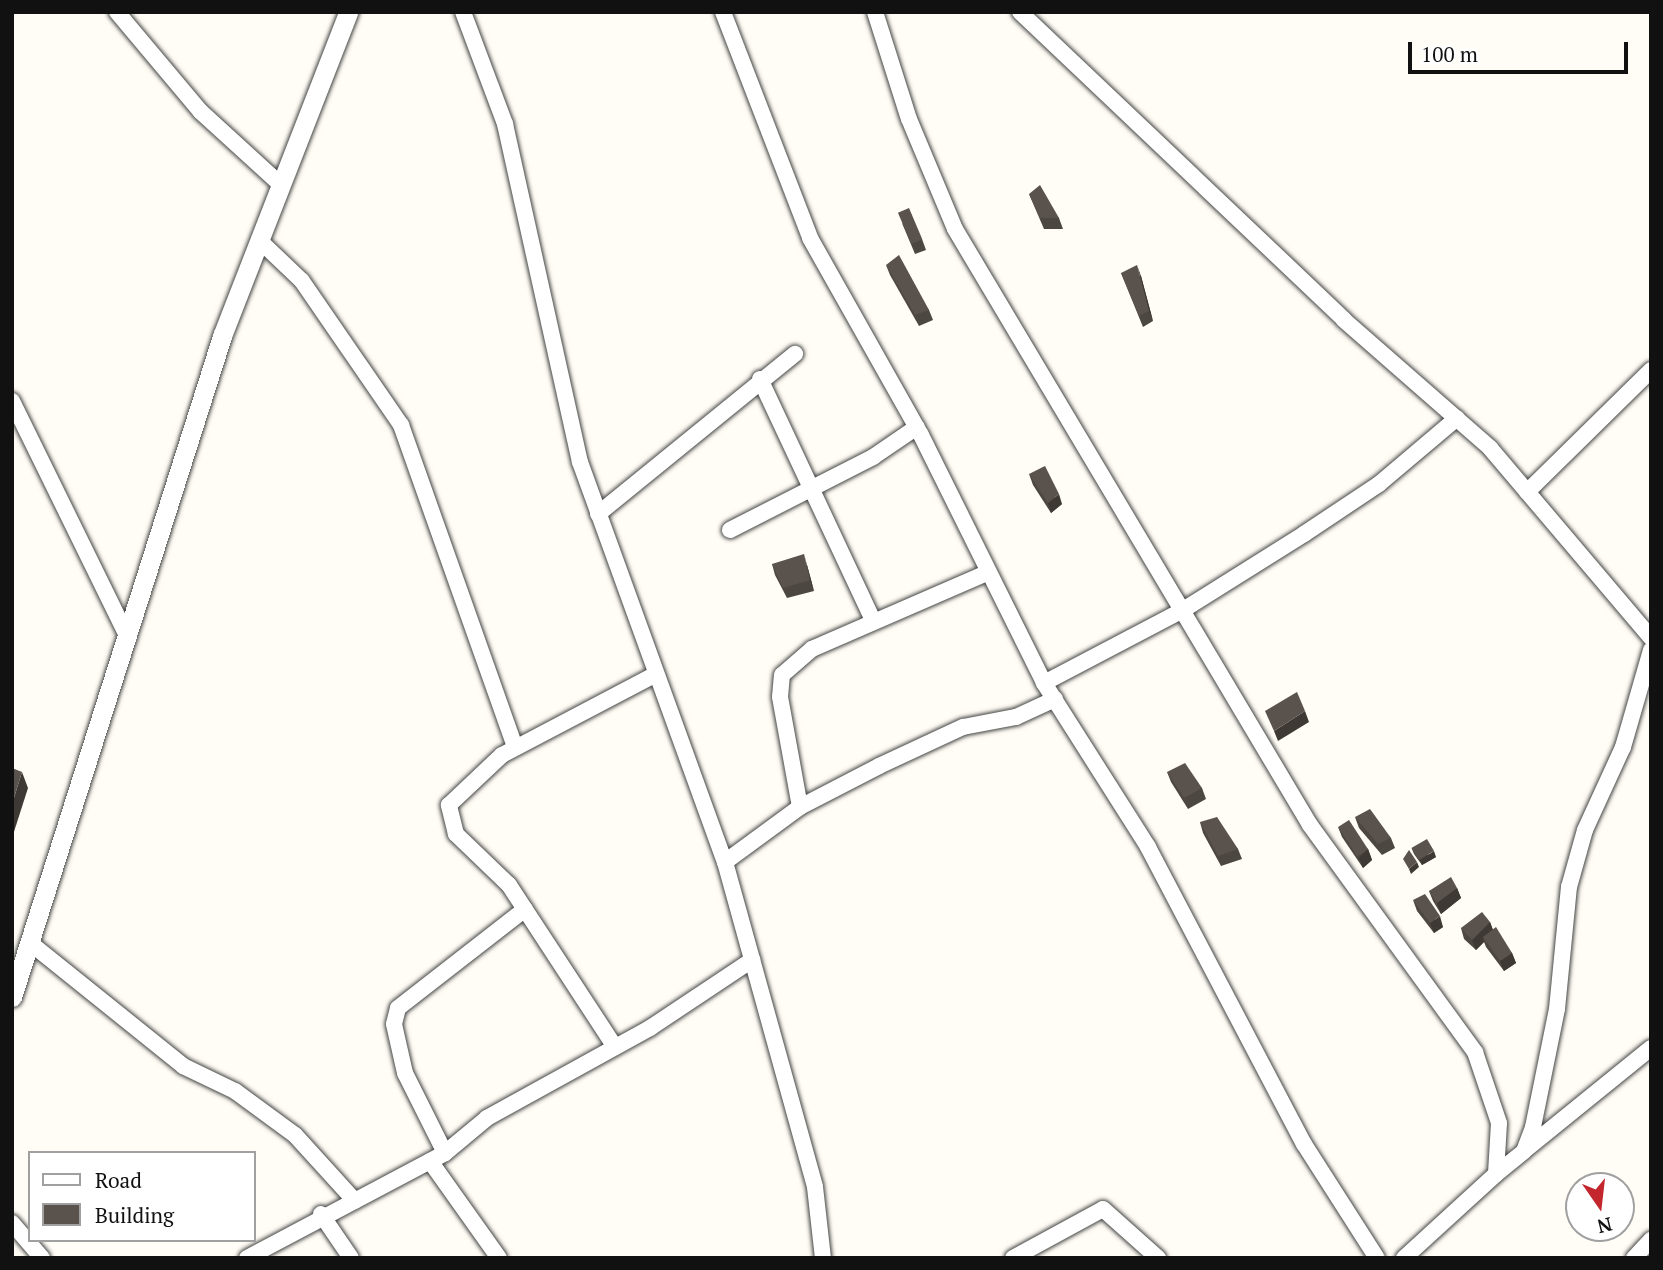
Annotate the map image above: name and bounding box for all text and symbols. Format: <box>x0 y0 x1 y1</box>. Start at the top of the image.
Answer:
scale bar <box>1411 28 1632 72</box>
text: 100 m <box>1421 40 1478 68</box>
legend <box>28 1151 256 1242</box>
text: Road <box>95 1166 142 1194</box>
north arrow <box>1565 1172 1635 1242</box>
text: Building <box>95 1201 174 1229</box>
text: N <box>1595 1212 1615 1240</box>

